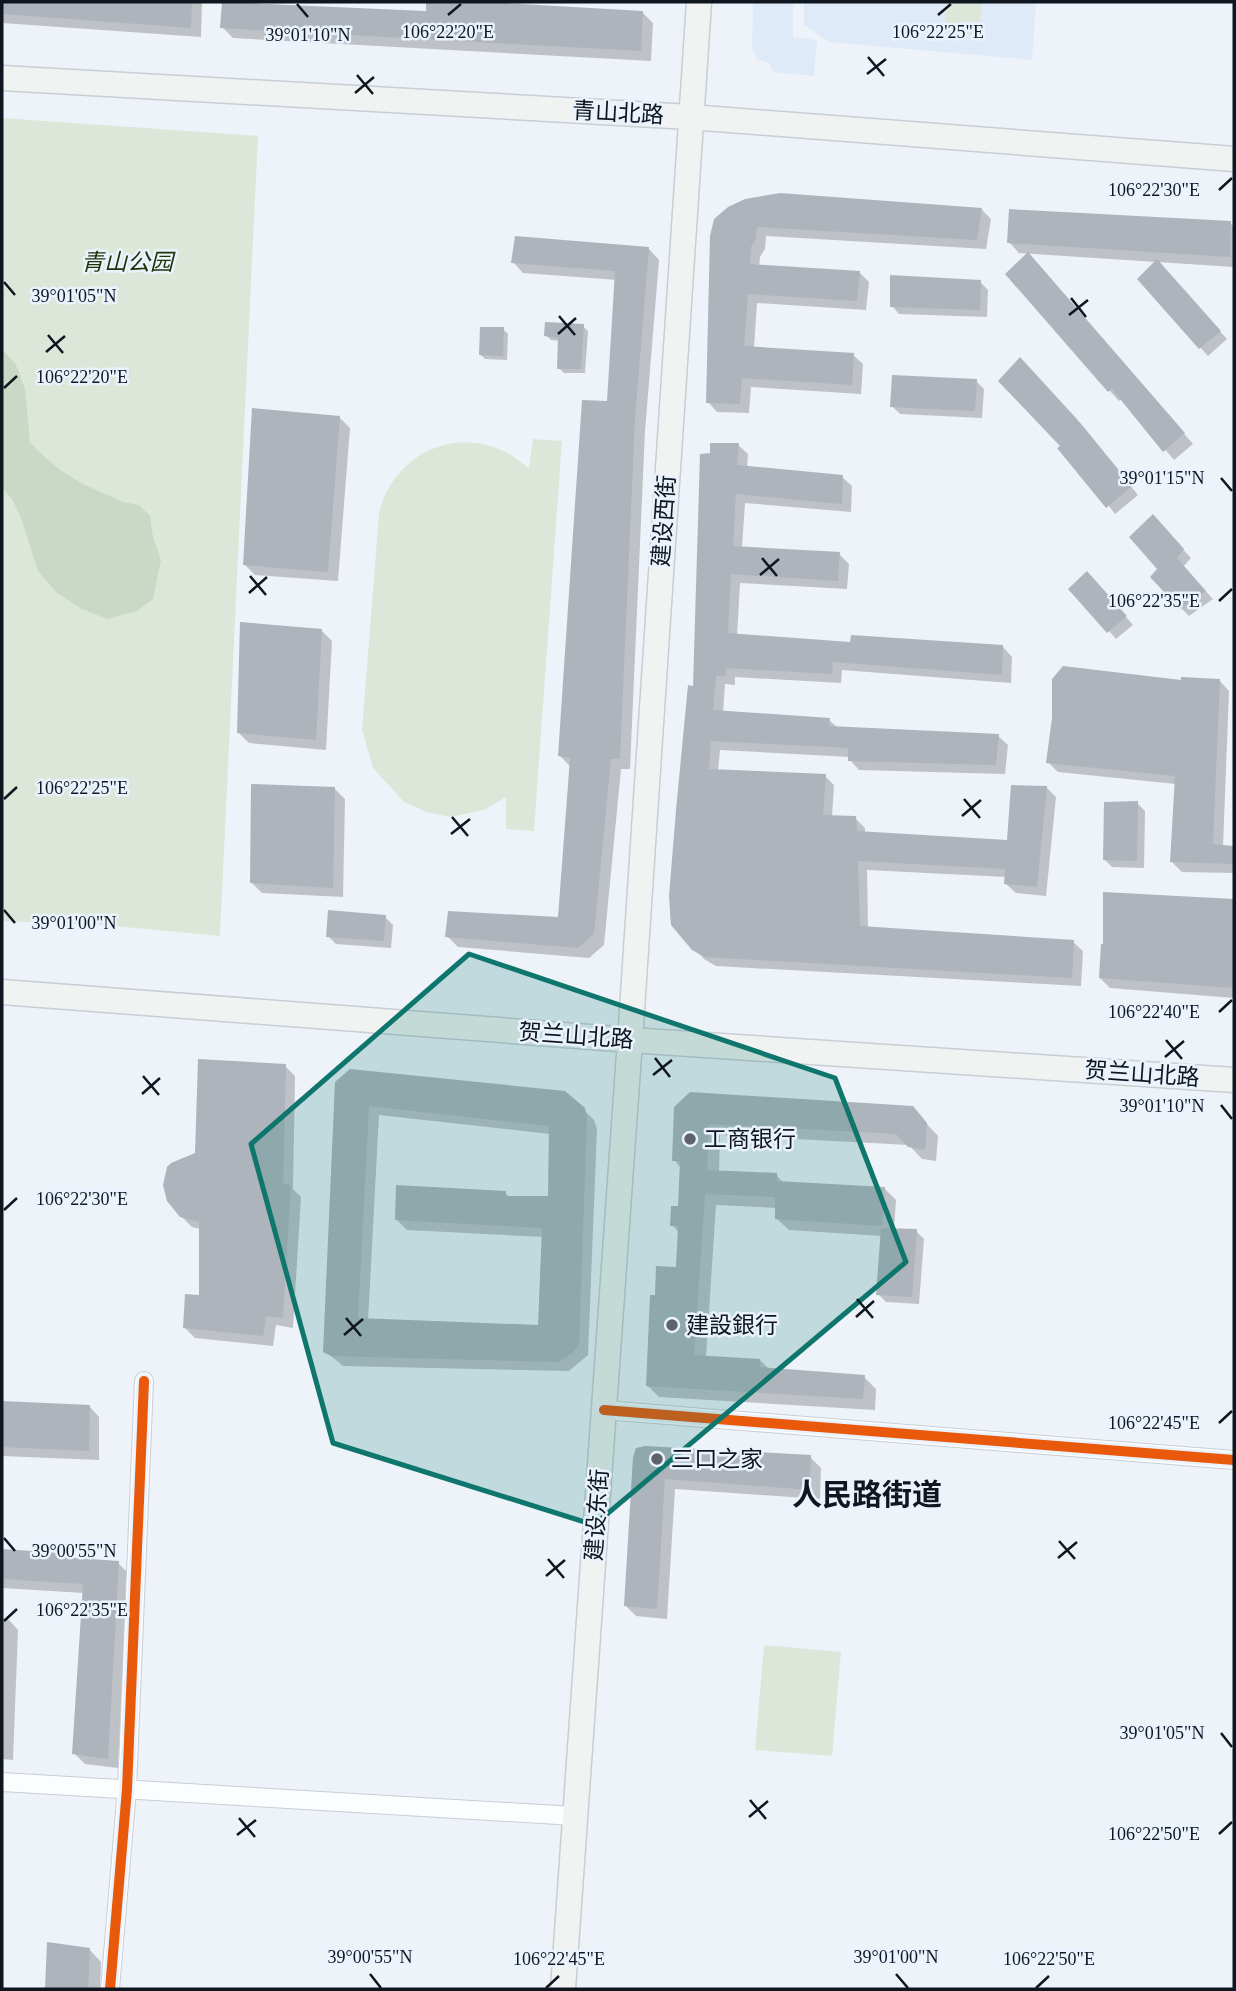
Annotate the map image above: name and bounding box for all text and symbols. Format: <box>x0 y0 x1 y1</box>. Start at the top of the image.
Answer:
text: 106°22'20"E <box>402 22 494 42</box>
text: 106°22'25"E <box>892 22 984 42</box>
text: 39°01'10"N <box>266 25 350 45</box>
street label: 青山北路 <box>571 98 665 128</box>
text: 106°22'30"E <box>1108 180 1200 200</box>
park label: 青山公园 <box>81 250 176 275</box>
text: 39°01'05"N <box>32 286 116 306</box>
text: 106°22'20"E <box>36 367 128 387</box>
text: 39°01'15"N <box>1120 468 1204 488</box>
street label: 建设西街 <box>648 474 680 568</box>
text: 106°22'35"E <box>1108 591 1200 611</box>
text: 106°22'25"E <box>36 778 128 798</box>
text: 39°01'00"N <box>32 913 116 933</box>
text: 106°22'40"E <box>1108 1002 1200 1022</box>
street label: 贺兰山北路 <box>518 1020 634 1052</box>
street label: 贺兰山北路 <box>1084 1058 1200 1090</box>
text: 39°01'10"N <box>1120 1096 1204 1116</box>
place label: 工商银行 <box>704 1127 796 1152</box>
marker: 工商银行 <box>682 1131 698 1147</box>
text: 106°22'30"E <box>36 1189 128 1209</box>
place label: 建設銀行 <box>686 1313 778 1338</box>
marker: 建設銀行 <box>664 1317 680 1333</box>
text: 106°22'45"E <box>1108 1413 1200 1433</box>
place label: 三口之家 <box>671 1447 763 1472</box>
marker: 三口之家 <box>649 1451 665 1467</box>
street label: 建设东街 <box>581 1468 613 1562</box>
district label: 人民路街道 <box>792 1478 942 1511</box>
text: 39°00'55"N <box>32 1541 116 1561</box>
text: 106°22'35"E <box>36 1600 128 1620</box>
text: 39°01'05"N <box>1120 1723 1204 1743</box>
text: 106°22'50"E <box>1108 1824 1200 1844</box>
text: 39°00'55"N <box>328 1947 412 1967</box>
text: 39°01'00"N <box>854 1947 938 1967</box>
text: 106°22'45"E <box>513 1949 605 1969</box>
text: 106°22'50"E <box>1003 1949 1095 1969</box>

